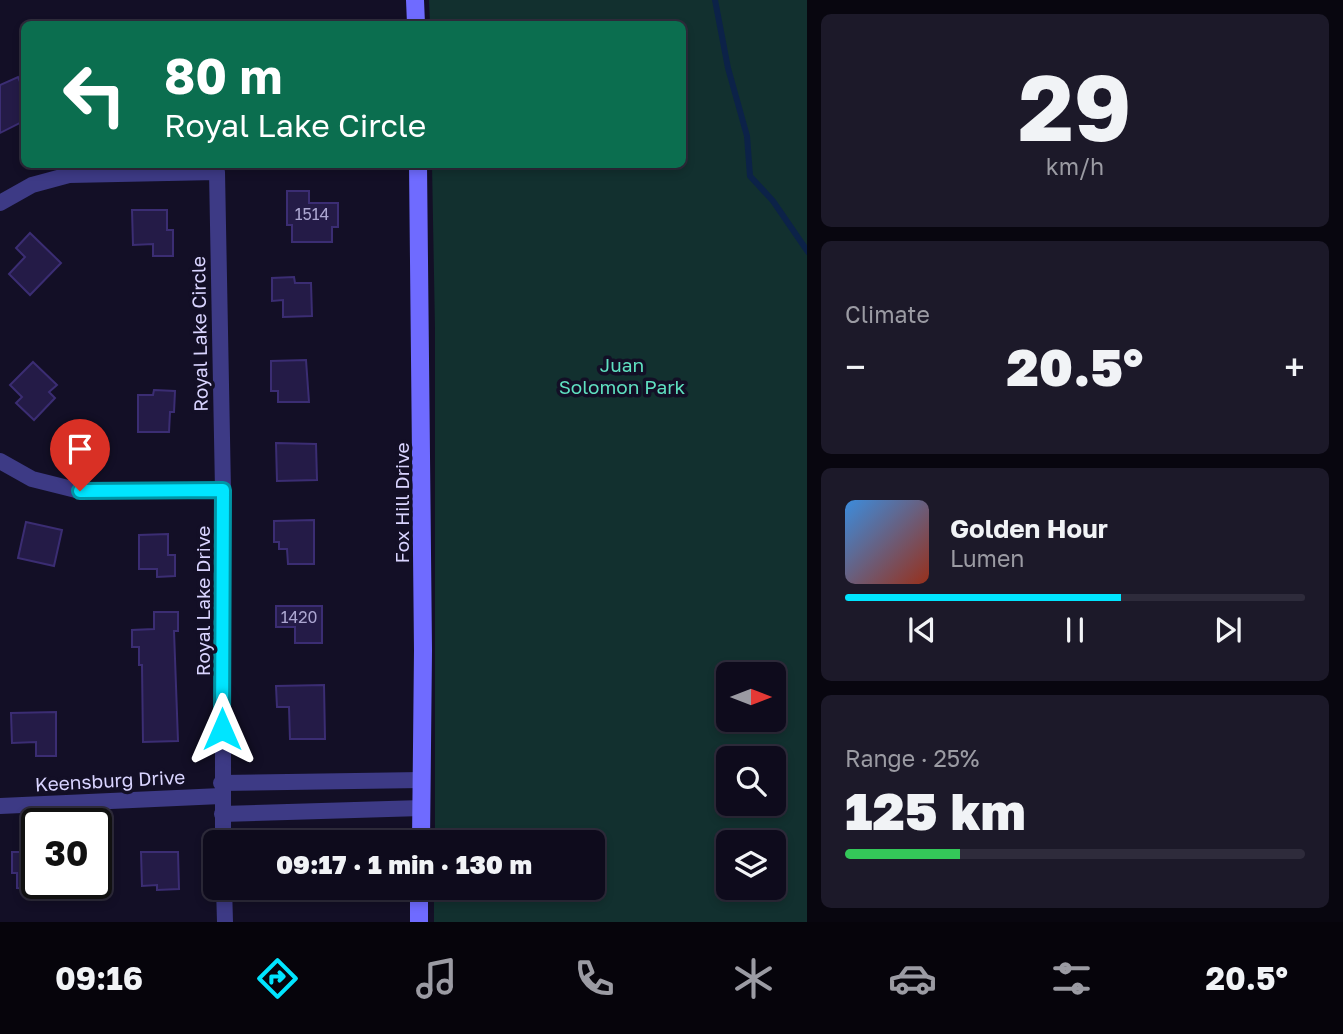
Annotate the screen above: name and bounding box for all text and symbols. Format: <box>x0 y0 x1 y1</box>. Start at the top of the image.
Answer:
text: 80 m <box>164 46 282 105</box>
icon: left <box>49 49 140 140</box>
text: 29 <box>1018 52 1132 161</box>
text: Royal Lake Circle <box>164 106 426 144</box>
text: km/h <box>1046 152 1104 180</box>
house number: 1514 <box>295 204 329 224</box>
street label: Royal Lake Circle <box>186 256 212 412</box>
text: Climate <box>845 300 930 328</box>
text: 20.5° <box>1007 335 1143 397</box>
text: − <box>845 344 866 389</box>
text: + <box>1284 344 1305 389</box>
park label: Juan Solomon Park <box>559 353 686 398</box>
pin <box>50 419 110 491</box>
icon: arrive <box>61 430 99 468</box>
street label: Fox Hill Drive <box>390 443 413 563</box>
text: Golden Hour <box>950 513 1108 544</box>
street label: Royal Lake Drive <box>191 526 214 676</box>
text: Lumen <box>950 544 1024 572</box>
house number: 1420 <box>281 607 317 627</box>
icon: previous <box>903 611 941 649</box>
icon: pause <box>1056 611 1094 649</box>
icon: next <box>1209 611 1247 649</box>
north arrow <box>716 662 786 732</box>
map controls <box>716 662 786 900</box>
position arrow <box>185 692 259 766</box>
text: Range · 25% <box>845 744 979 772</box>
button: search <box>716 746 786 816</box>
street label: Keensburg Drive <box>34 765 186 795</box>
text: 125 km <box>845 779 1026 841</box>
speed limit sign: 30 <box>21 808 112 899</box>
button: layers <box>716 830 786 900</box>
text: 09:17 · 1 min · 130 m <box>276 849 532 880</box>
icon: directions <box>253 954 302 1003</box>
icon: music <box>412 954 461 1003</box>
icon: phone <box>570 954 619 1003</box>
icon: climate <box>729 954 778 1003</box>
icon: car <box>888 954 937 1003</box>
icon: filters <box>1047 954 1096 1003</box>
text: 09:16 <box>55 959 143 997</box>
text: 20.5° <box>1206 959 1288 997</box>

